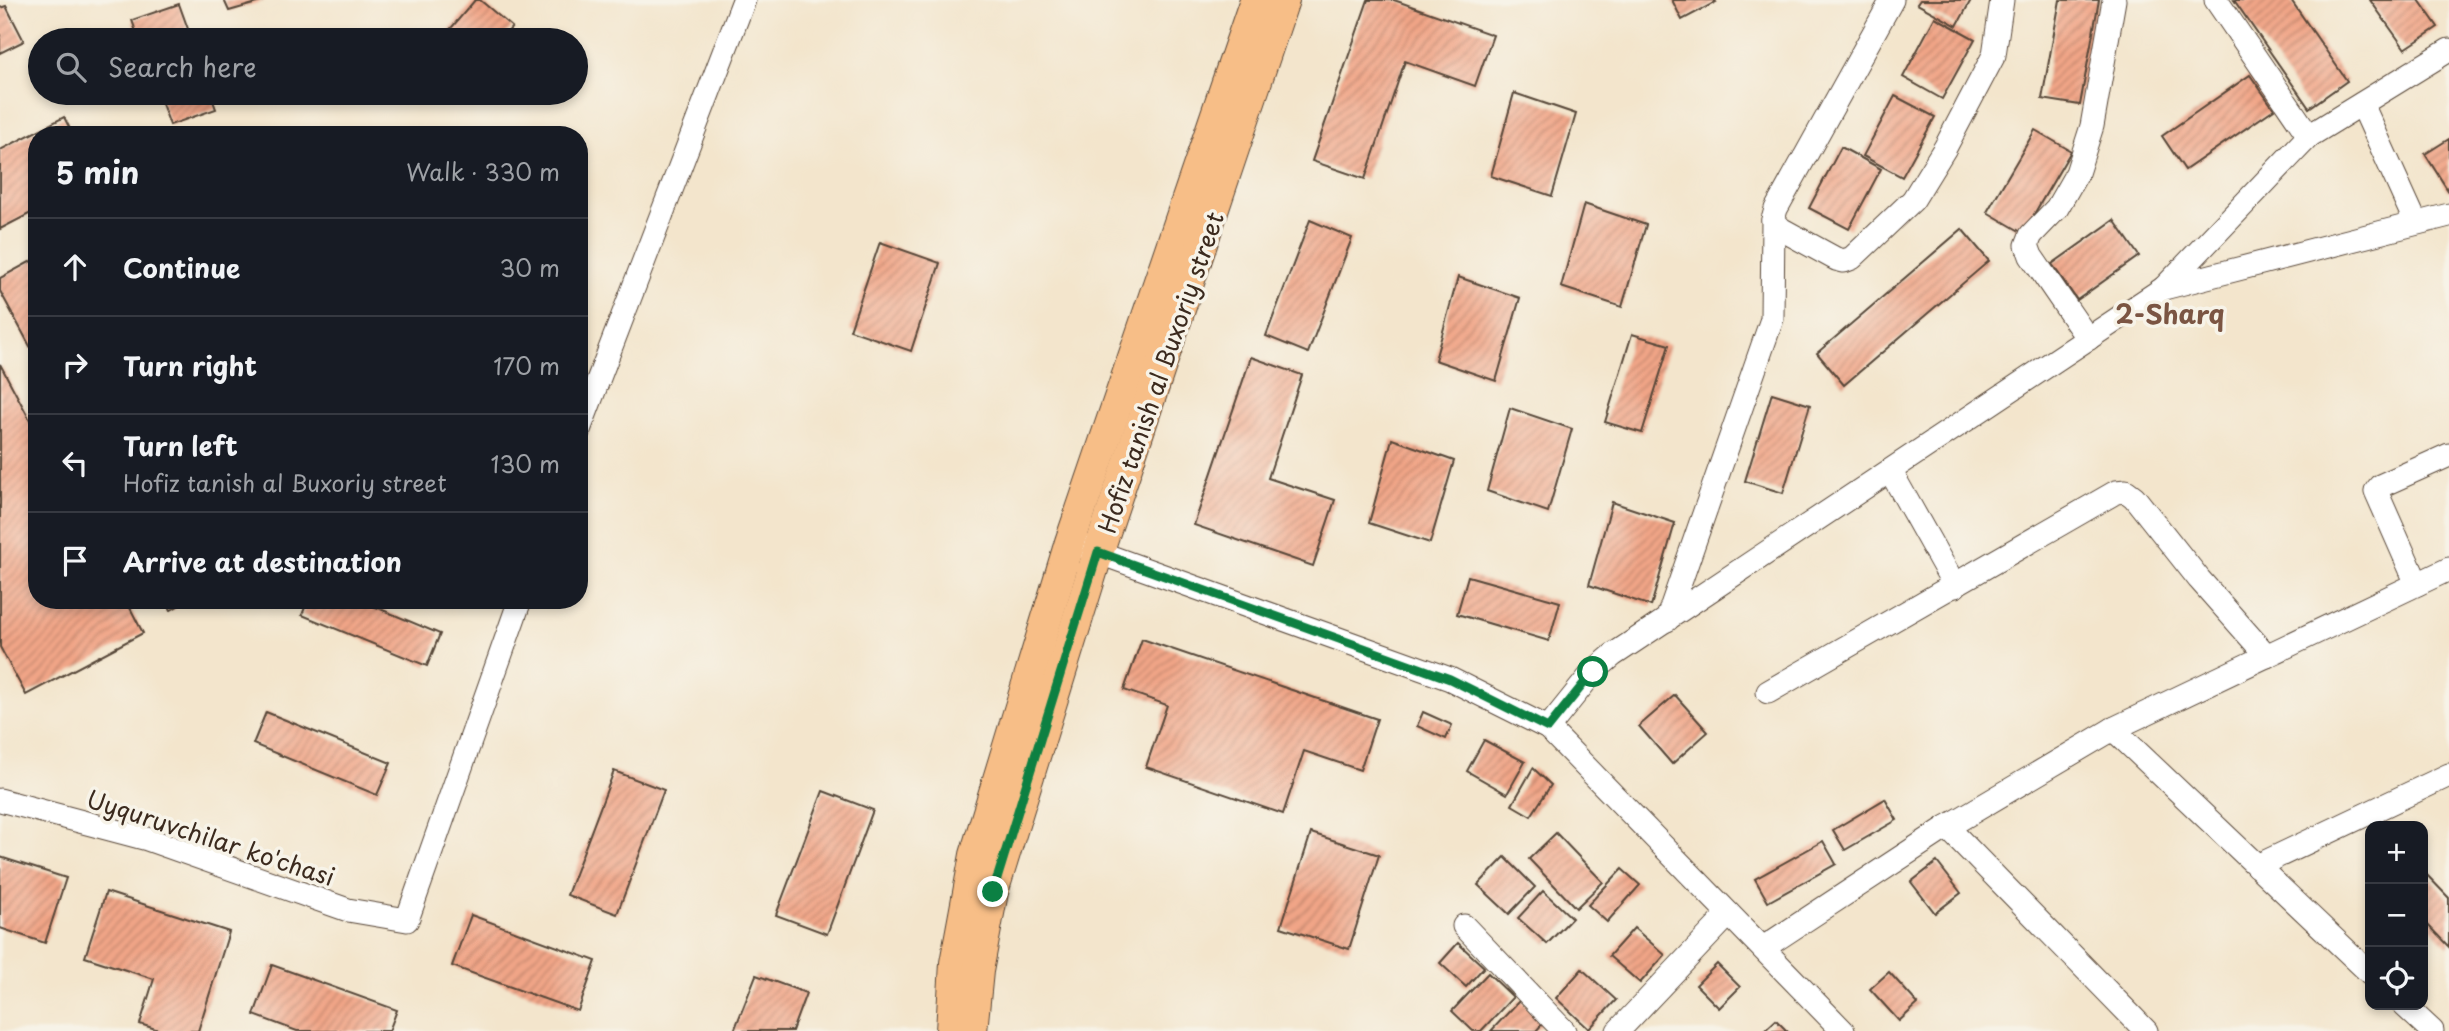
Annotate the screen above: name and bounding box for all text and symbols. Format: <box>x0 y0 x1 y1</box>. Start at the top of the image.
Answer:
search box <box>28 28 588 105</box>
text: Search here <box>108 47 257 86</box>
icon: search <box>52 48 90 86</box>
text: 5 min <box>56 149 139 194</box>
text: Walk · 330 m <box>406 154 560 189</box>
street label: Hofiz tanish al Buxoriy street <box>1088 206 1232 538</box>
icon: ahead <box>56 248 94 286</box>
text: Continue <box>123 248 240 287</box>
text: 30 m <box>499 250 560 285</box>
district label: 2-Sharq <box>2115 294 2225 333</box>
icon: right <box>56 346 94 384</box>
text: Turn right <box>123 346 257 385</box>
text: 170 m <box>493 348 560 383</box>
text: Turn left <box>123 426 238 465</box>
icon: left <box>56 444 94 482</box>
text: 130 m <box>490 446 560 481</box>
text: Hofiz tanish al Buxoriy street <box>123 465 447 500</box>
icon: arrive <box>56 542 94 580</box>
text: Arrive at destination <box>123 542 402 581</box>
route start <box>1577 656 1608 687</box>
street label: Uyquruvchilar ko'chasi <box>82 780 340 894</box>
map controls <box>2365 821 2428 1010</box>
button: + <box>2365 821 2428 884</box>
route end <box>977 876 1008 907</box>
button: − <box>2365 884 2428 947</box>
button: locate <box>2365 947 2428 1010</box>

